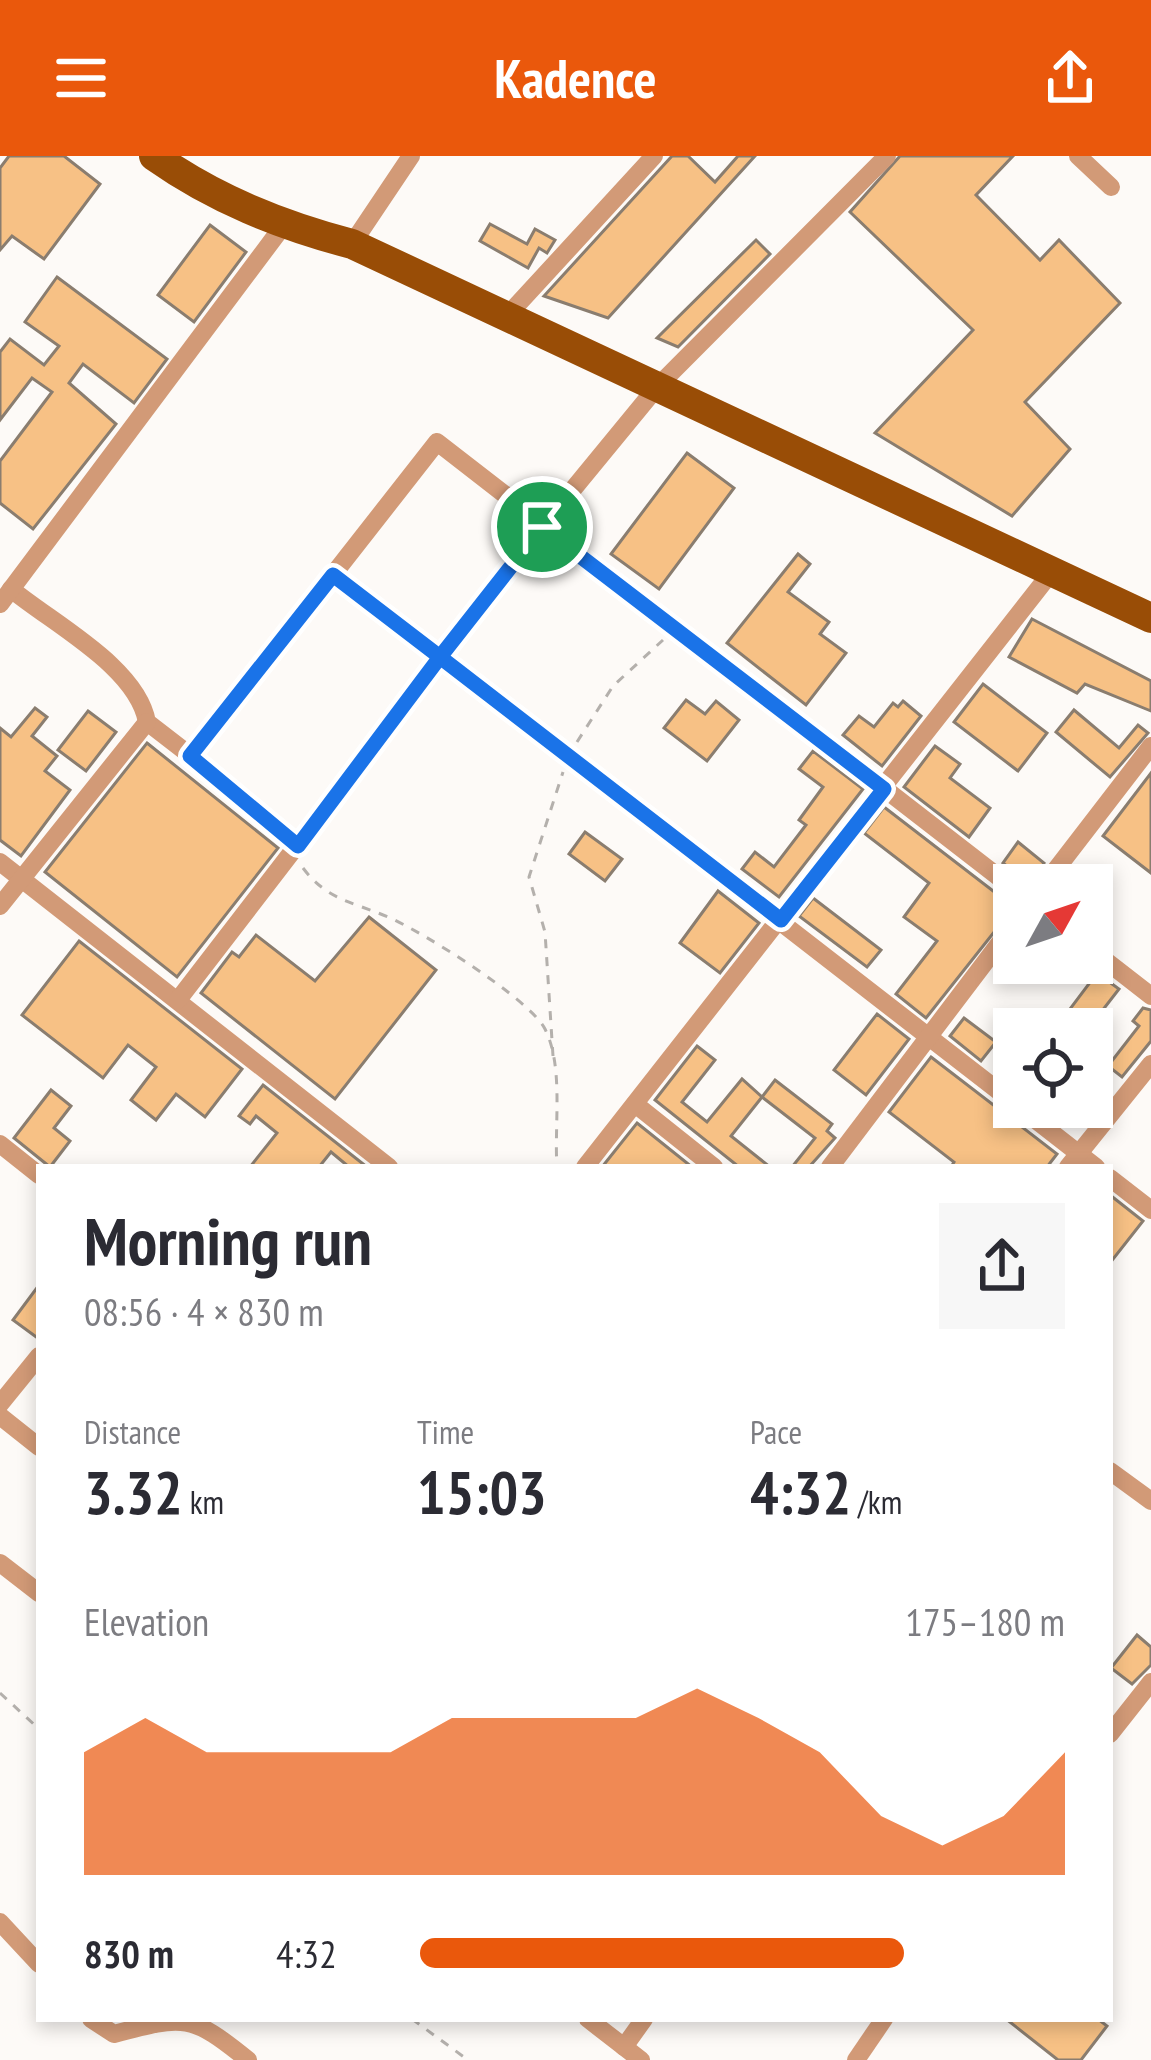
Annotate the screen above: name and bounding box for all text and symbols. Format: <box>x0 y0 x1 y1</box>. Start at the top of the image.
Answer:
text: Kadence <box>494 43 657 113</box>
icon: menu <box>48 45 114 111</box>
icon: share <box>1037 45 1103 111</box>
pin <box>491 476 593 578</box>
icon: arrive <box>509 494 575 560</box>
north arrow <box>993 864 1113 984</box>
map controls <box>993 864 1113 1128</box>
button: locate <box>993 1008 1113 1128</box>
text: Morning run <box>84 1198 372 1283</box>
button: share <box>939 1203 1065 1329</box>
text: 08:56 · 4 × 830 m <box>84 1286 324 1337</box>
text: Distance <box>84 1410 181 1453</box>
text: Time <box>417 1410 474 1453</box>
text: Pace <box>750 1410 802 1453</box>
text: 3.32 <box>84 1453 183 1531</box>
text: 15:03 <box>417 1453 547 1531</box>
text: 4:32 <box>750 1453 851 1531</box>
text: km <box>183 1480 224 1523</box>
text: /km <box>851 1480 902 1523</box>
text: Elevation <box>84 1596 209 1647</box>
text: 175–180 m <box>905 1596 1065 1647</box>
text: 830 m <box>84 1928 174 1979</box>
text: 4:32 <box>276 1928 337 1979</box>

